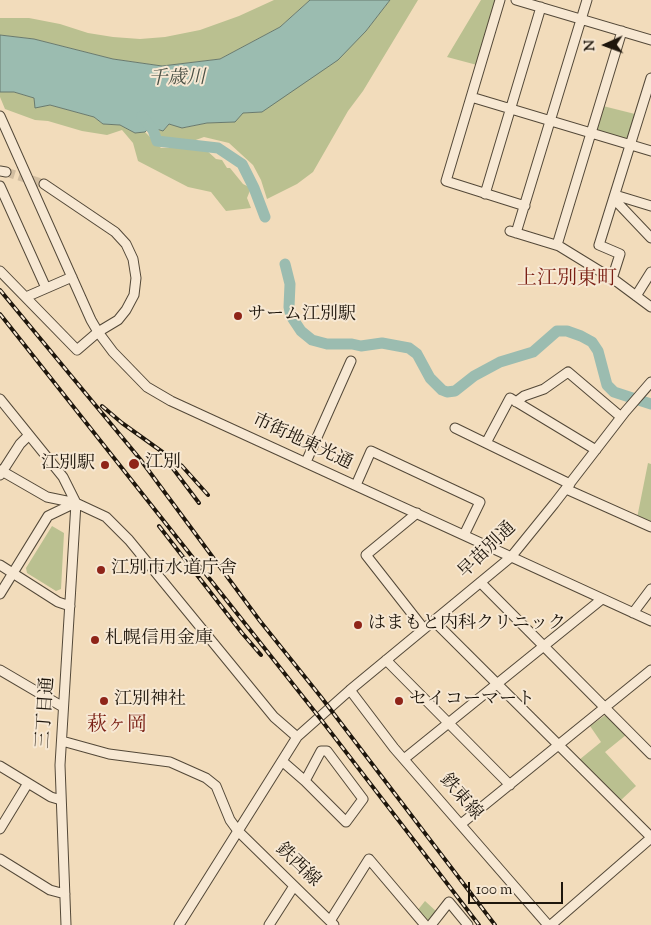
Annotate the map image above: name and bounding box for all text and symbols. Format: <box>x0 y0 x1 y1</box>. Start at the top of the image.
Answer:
north arrow <box>581 20 631 70</box>
text: N <box>581 40 601 51</box>
water label: 千歳川 <box>148 68 206 92</box>
district label: 上江別東町 <box>517 269 617 293</box>
place label: サーム江別駅 <box>248 305 356 327</box>
marker: サーム江別駅 <box>232 310 244 322</box>
street label: 市街地東光通 <box>248 410 356 476</box>
place label: 江別 <box>145 453 181 475</box>
place label: 江別駅 <box>41 454 95 476</box>
marker: 江別 <box>127 457 141 471</box>
marker: 江別駅 <box>99 459 111 471</box>
street label: 早苗別通 <box>455 518 521 584</box>
place label: 江別市水道庁舎 <box>111 559 237 581</box>
marker: 江別市水道庁舎 <box>95 564 107 576</box>
place label: はまもと内科クリニック <box>368 614 566 636</box>
marker: はまもと内科クリニック <box>352 619 364 631</box>
place label: 札幌信用金庫 <box>105 629 213 651</box>
marker: 札幌信用金庫 <box>89 634 101 646</box>
street label: 三丁目通 <box>34 676 60 750</box>
place label: 江別神社 <box>114 690 186 712</box>
place label: セイコーマート <box>409 690 535 712</box>
marker: 江別神社 <box>98 695 110 707</box>
marker: セイコーマート <box>393 695 405 707</box>
district label: 萩ヶ岡 <box>87 715 147 739</box>
street label: 鉄東線 <box>434 771 486 825</box>
street label: 鉄西線 <box>270 839 324 893</box>
scale bar <box>471 872 566 904</box>
text: 100 m <box>476 880 512 901</box>

